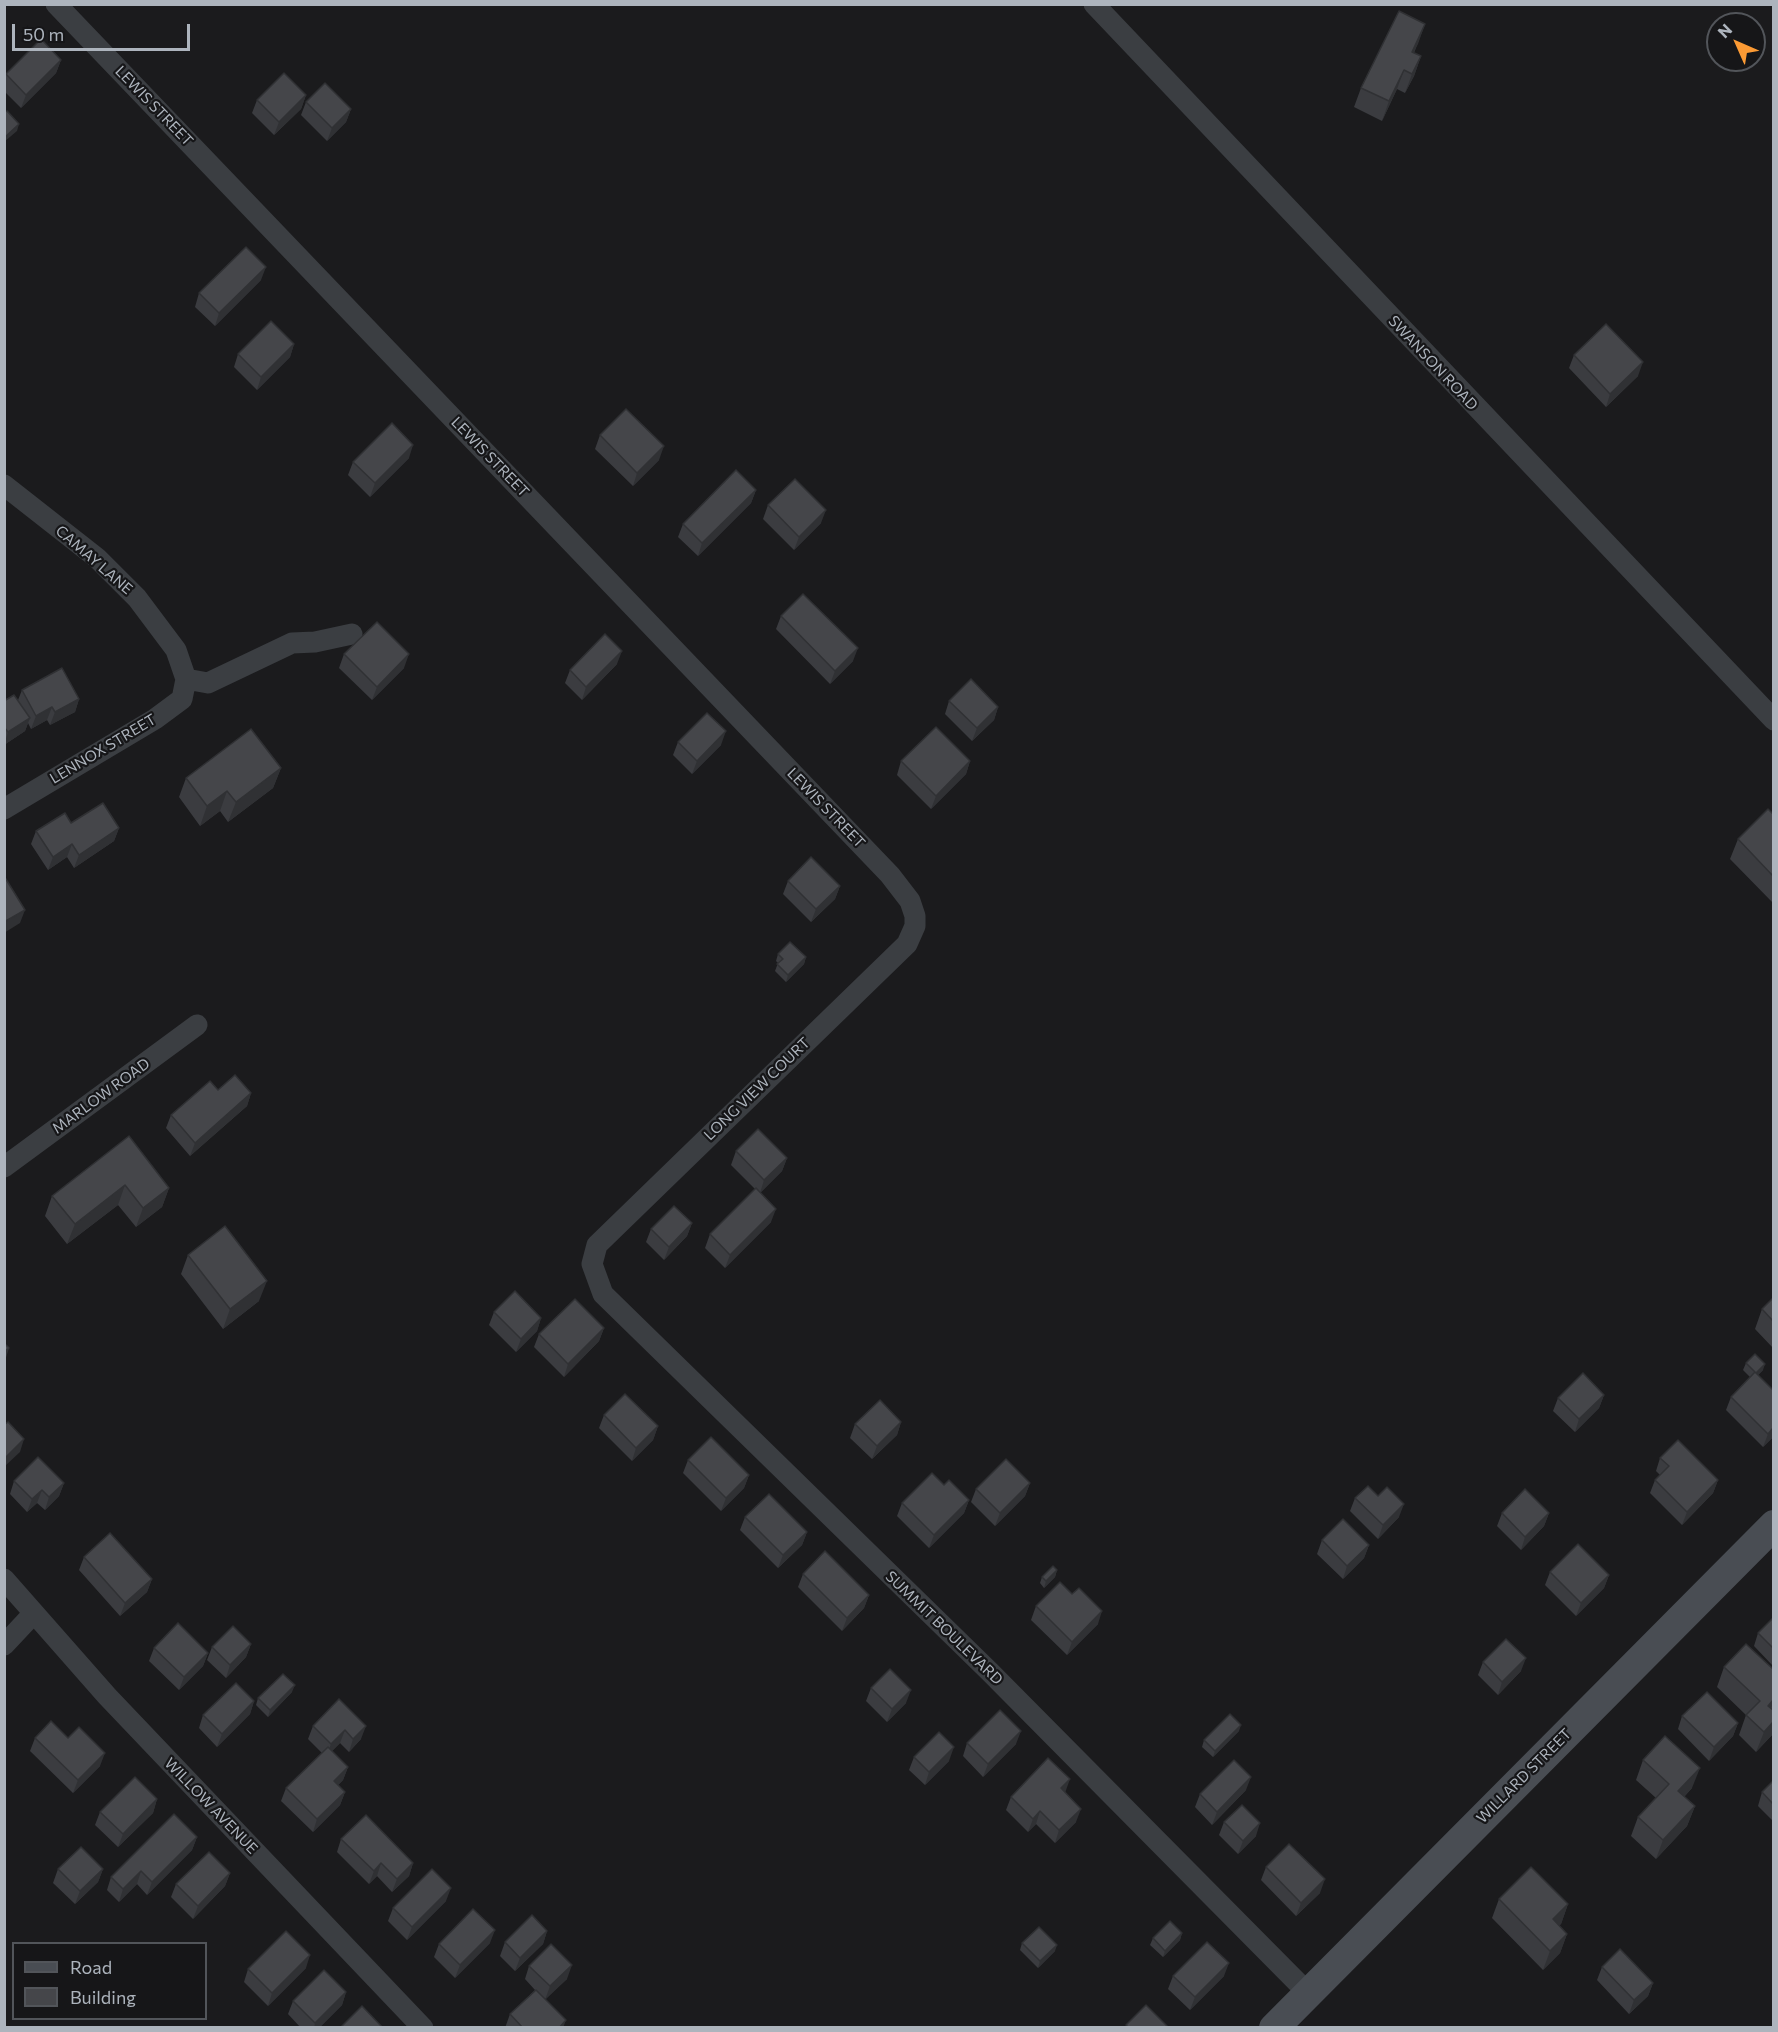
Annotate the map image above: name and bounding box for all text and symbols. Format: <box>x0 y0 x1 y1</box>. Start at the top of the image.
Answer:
scale bar <box>15 12 194 50</box>
north arrow <box>1706 12 1766 72</box>
text: N <box>1713 19 1735 41</box>
text: 50 m <box>23 23 64 45</box>
street label: LEWIS STREET <box>111 62 197 150</box>
street label: SWANSON ROAD <box>1385 312 1481 414</box>
street label: LEWIS STREET <box>447 413 533 501</box>
street label: CAMAY LANE <box>52 522 136 598</box>
street label: LENNOX STREET <box>47 710 159 788</box>
street label: LEWIS STREET <box>783 764 869 852</box>
street label: LONG VIEW COURT <box>700 1034 814 1144</box>
street label: MARLOW ROAD <box>49 1055 153 1137</box>
street label: SUMMIT BOULEVARD <box>882 1567 1006 1689</box>
street label: WILLARD STREET <box>1473 1725 1575 1827</box>
street label: WILLOW AVENUE <box>161 1754 261 1858</box>
legend <box>12 1942 207 2020</box>
text: Road <box>70 1956 112 1978</box>
text: Building <box>70 1986 136 2008</box>

